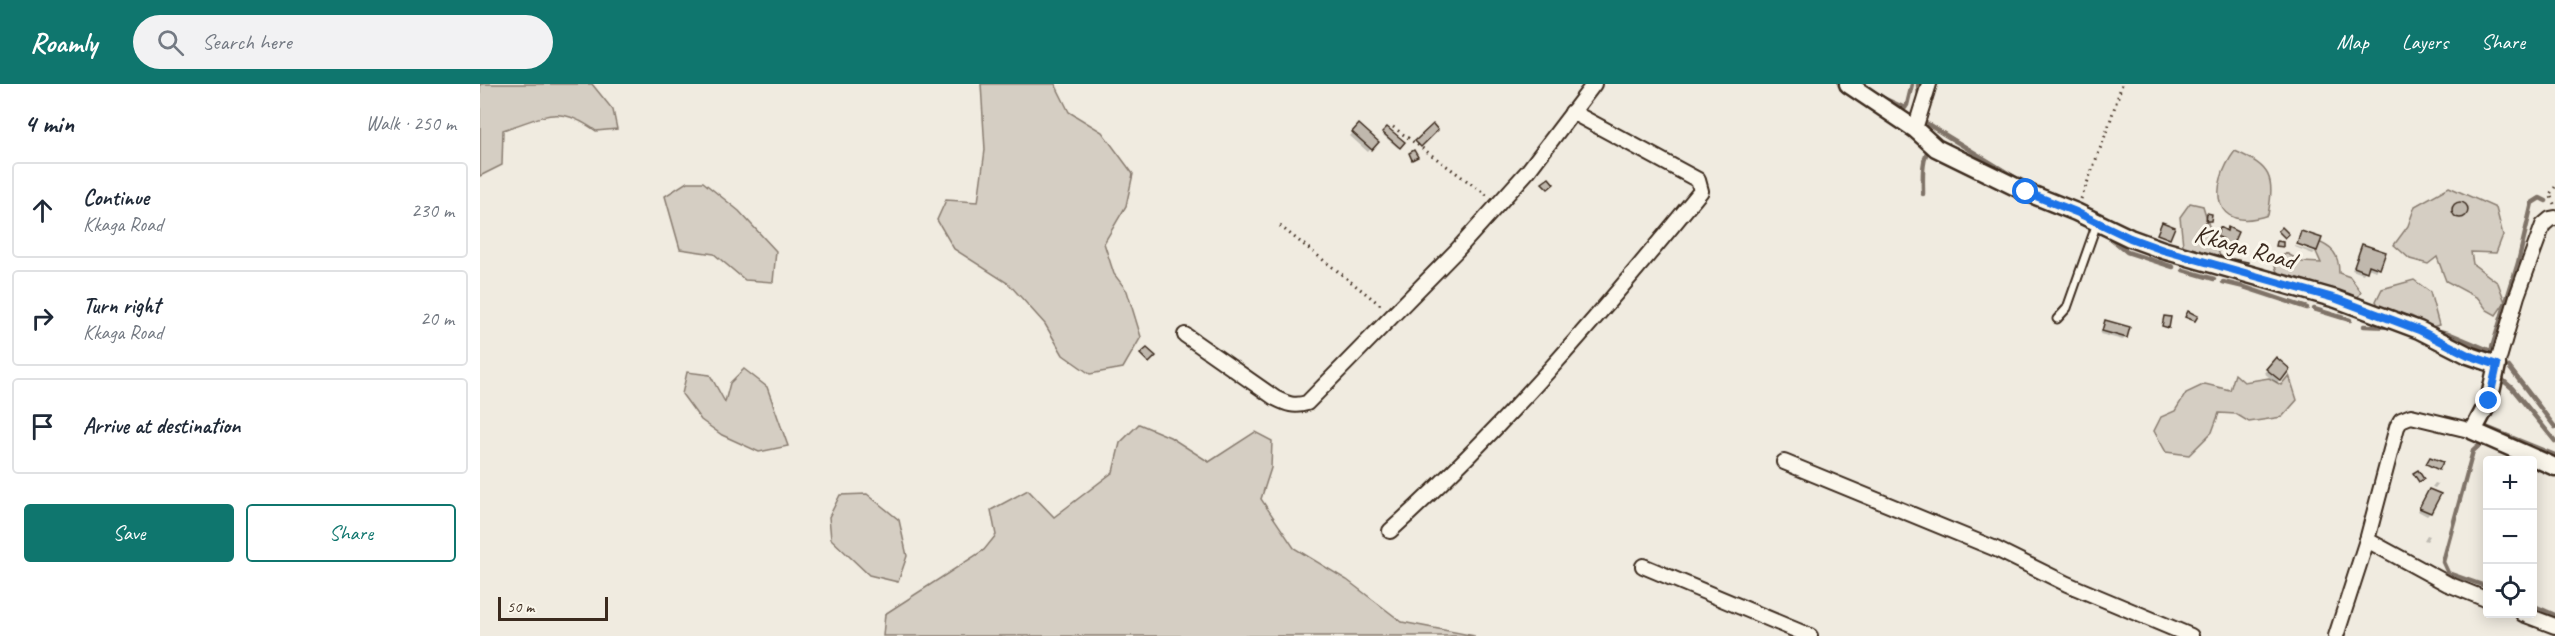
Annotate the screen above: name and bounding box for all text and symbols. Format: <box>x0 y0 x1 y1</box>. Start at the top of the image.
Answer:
search box <box>133 15 553 69</box>
text: Roamly <box>30 25 97 60</box>
icon: search <box>154 26 187 59</box>
text: Search here <box>202 28 292 56</box>
text: Map <box>2336 29 2369 55</box>
text: Layers <box>2402 29 2448 55</box>
text: Share <box>2481 29 2525 55</box>
text: 4 min <box>24 107 74 140</box>
text: Walk · 250 m <box>366 111 456 136</box>
route start <box>2012 178 2038 204</box>
text: Continue <box>83 184 149 212</box>
icon: ahead <box>26 194 59 227</box>
text: 230 m <box>411 198 454 223</box>
text: Kkaga Road <box>83 212 163 237</box>
street label: Kkaga Road <box>2191 217 2303 278</box>
text: Turn right <box>83 292 160 320</box>
icon: right <box>26 302 59 335</box>
text: 20 m <box>420 306 454 331</box>
text: Kkaga Road <box>83 320 163 345</box>
route end <box>2475 387 2501 413</box>
icon: arrive <box>26 410 59 443</box>
text: Arrive at destination <box>83 412 240 440</box>
map controls <box>2483 456 2537 618</box>
button: + <box>2483 456 2537 510</box>
button: Save <box>24 504 234 562</box>
button: Share <box>246 504 456 562</box>
button: − <box>2483 510 2537 564</box>
button: locate <box>2483 564 2537 618</box>
scale bar <box>498 594 608 622</box>
text: 50 m <box>507 597 534 617</box>

